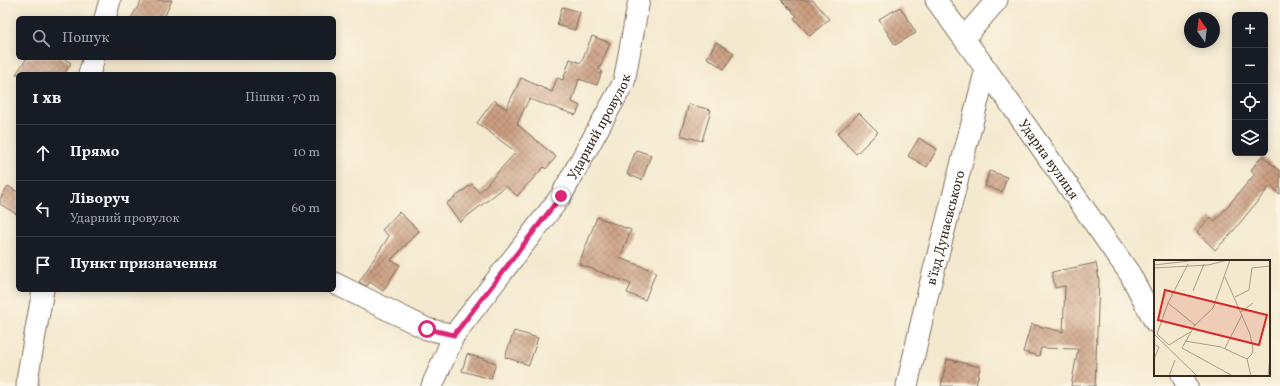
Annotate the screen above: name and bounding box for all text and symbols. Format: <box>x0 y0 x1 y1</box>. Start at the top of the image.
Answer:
north arrow <box>1184 12 1220 48</box>
map controls <box>1232 12 1268 156</box>
button: + <box>1232 12 1268 48</box>
search box <box>16 16 336 60</box>
icon: search <box>30 27 52 49</box>
text: Пошук <box>62 28 110 49</box>
button: − <box>1232 48 1268 84</box>
street label: Ударний провулок <box>564 72 636 184</box>
button: locate <box>1232 84 1268 120</box>
text: 1 хв <box>32 87 62 110</box>
text: Пішки · 70 m <box>245 89 320 107</box>
street label: Ударна вулиця <box>1013 116 1083 204</box>
button: layers <box>1232 120 1268 156</box>
icon: ahead <box>32 142 54 164</box>
text: Прямо <box>70 142 119 163</box>
text: 10 m <box>293 144 320 162</box>
street label: в'їзд Дунаєвського <box>922 168 970 287</box>
route end <box>552 187 570 205</box>
text: Ліворуч <box>70 189 130 210</box>
icon: left <box>32 198 54 220</box>
text: 60 m <box>292 200 320 218</box>
text: Ударний провулок <box>70 210 179 228</box>
icon: arrive <box>32 254 54 276</box>
text: Пункт призначення <box>70 254 217 275</box>
inset map <box>1154 260 1270 376</box>
route start <box>418 320 436 338</box>

